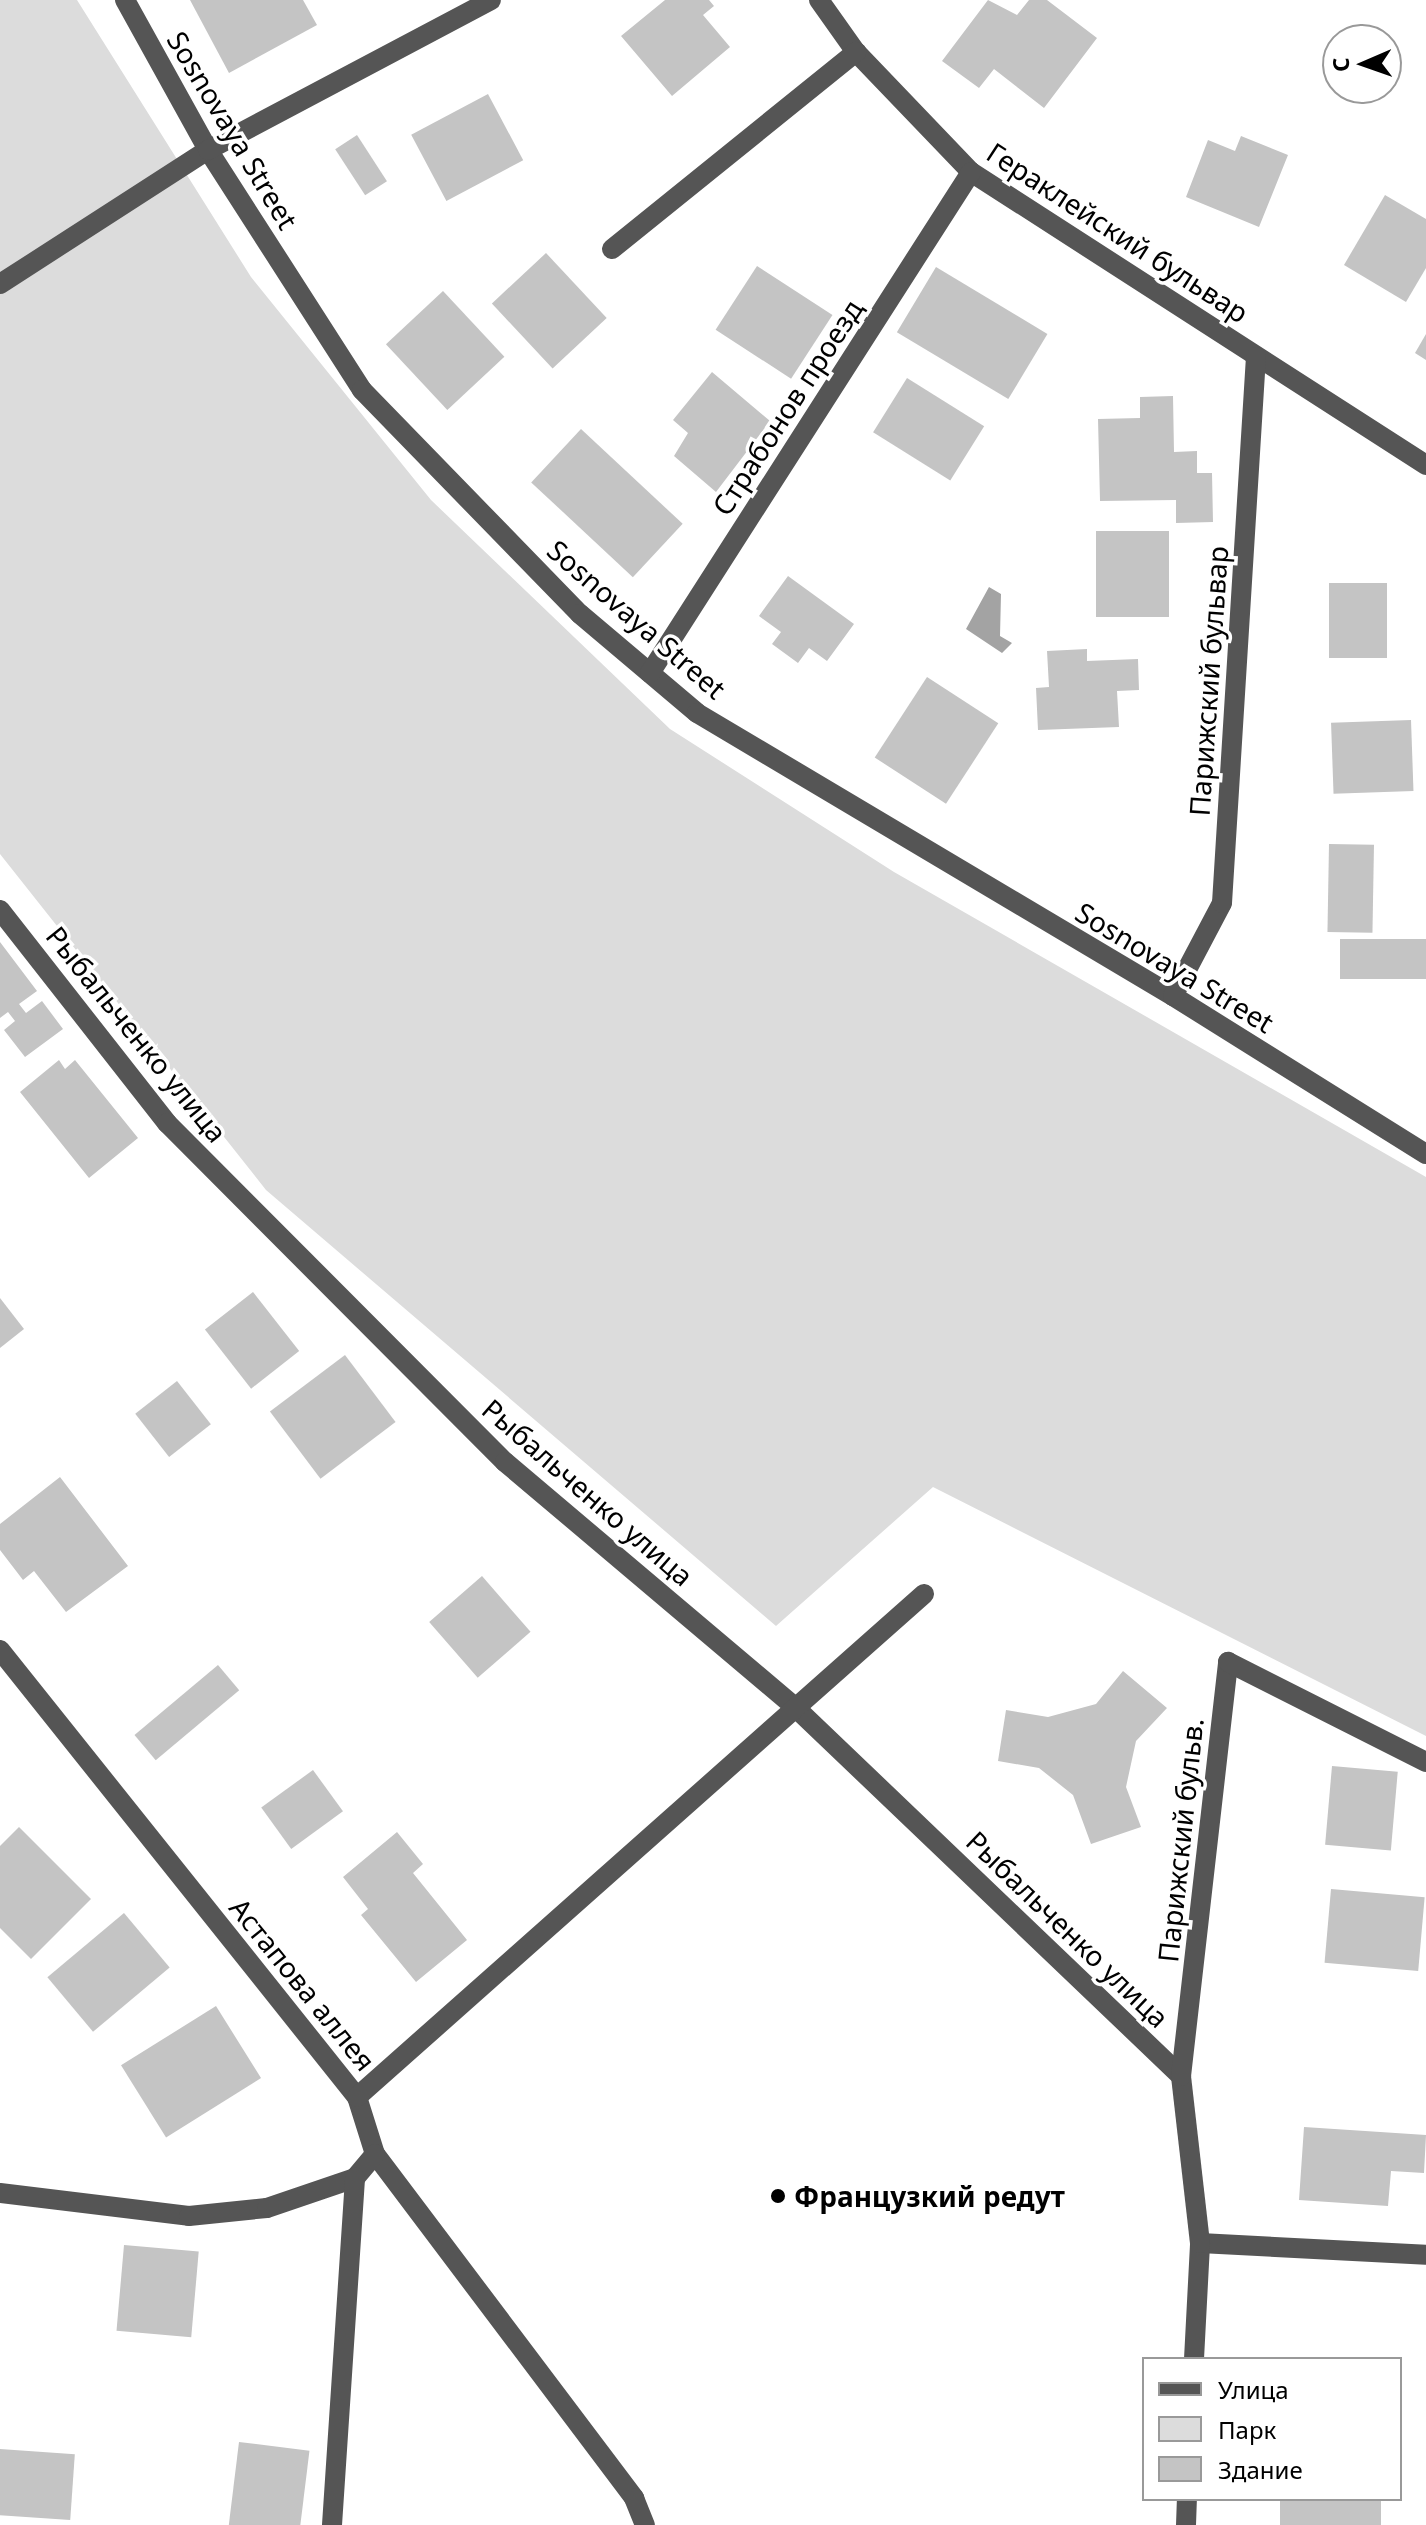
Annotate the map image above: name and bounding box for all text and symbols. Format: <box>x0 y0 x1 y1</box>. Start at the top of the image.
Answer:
north arrow <box>1322 24 1402 104</box>
street label: Sosnovaya Street <box>161 25 305 235</box>
text: С <box>1325 57 1355 72</box>
street label: Гераклейский бульвар <box>981 135 1255 329</box>
street label: Страбонов проезд <box>705 293 869 521</box>
street label: Sosnovaya Street <box>541 533 733 705</box>
street label: Парижский бульвар <box>1182 545 1234 817</box>
street label: Sosnovaya Street <box>1070 895 1280 1039</box>
street label: Рыбальченко улица <box>40 919 234 1149</box>
street label: Рыбальченко улица <box>476 1391 700 1593</box>
street label: Парижский бульв. <box>1150 1716 1210 1964</box>
street label: Рыбальченко улица <box>960 1824 1176 2034</box>
street label: Астапова аллея <box>223 1891 383 2077</box>
place label: Французкий редут <box>794 2179 1065 2213</box>
marker: Французкий редут <box>769 2187 787 2205</box>
legend <box>1142 2357 1402 2501</box>
text: Улица <box>1218 2373 1289 2406</box>
text: Парк <box>1218 2413 1276 2446</box>
text: Здание <box>1218 2453 1303 2486</box>

